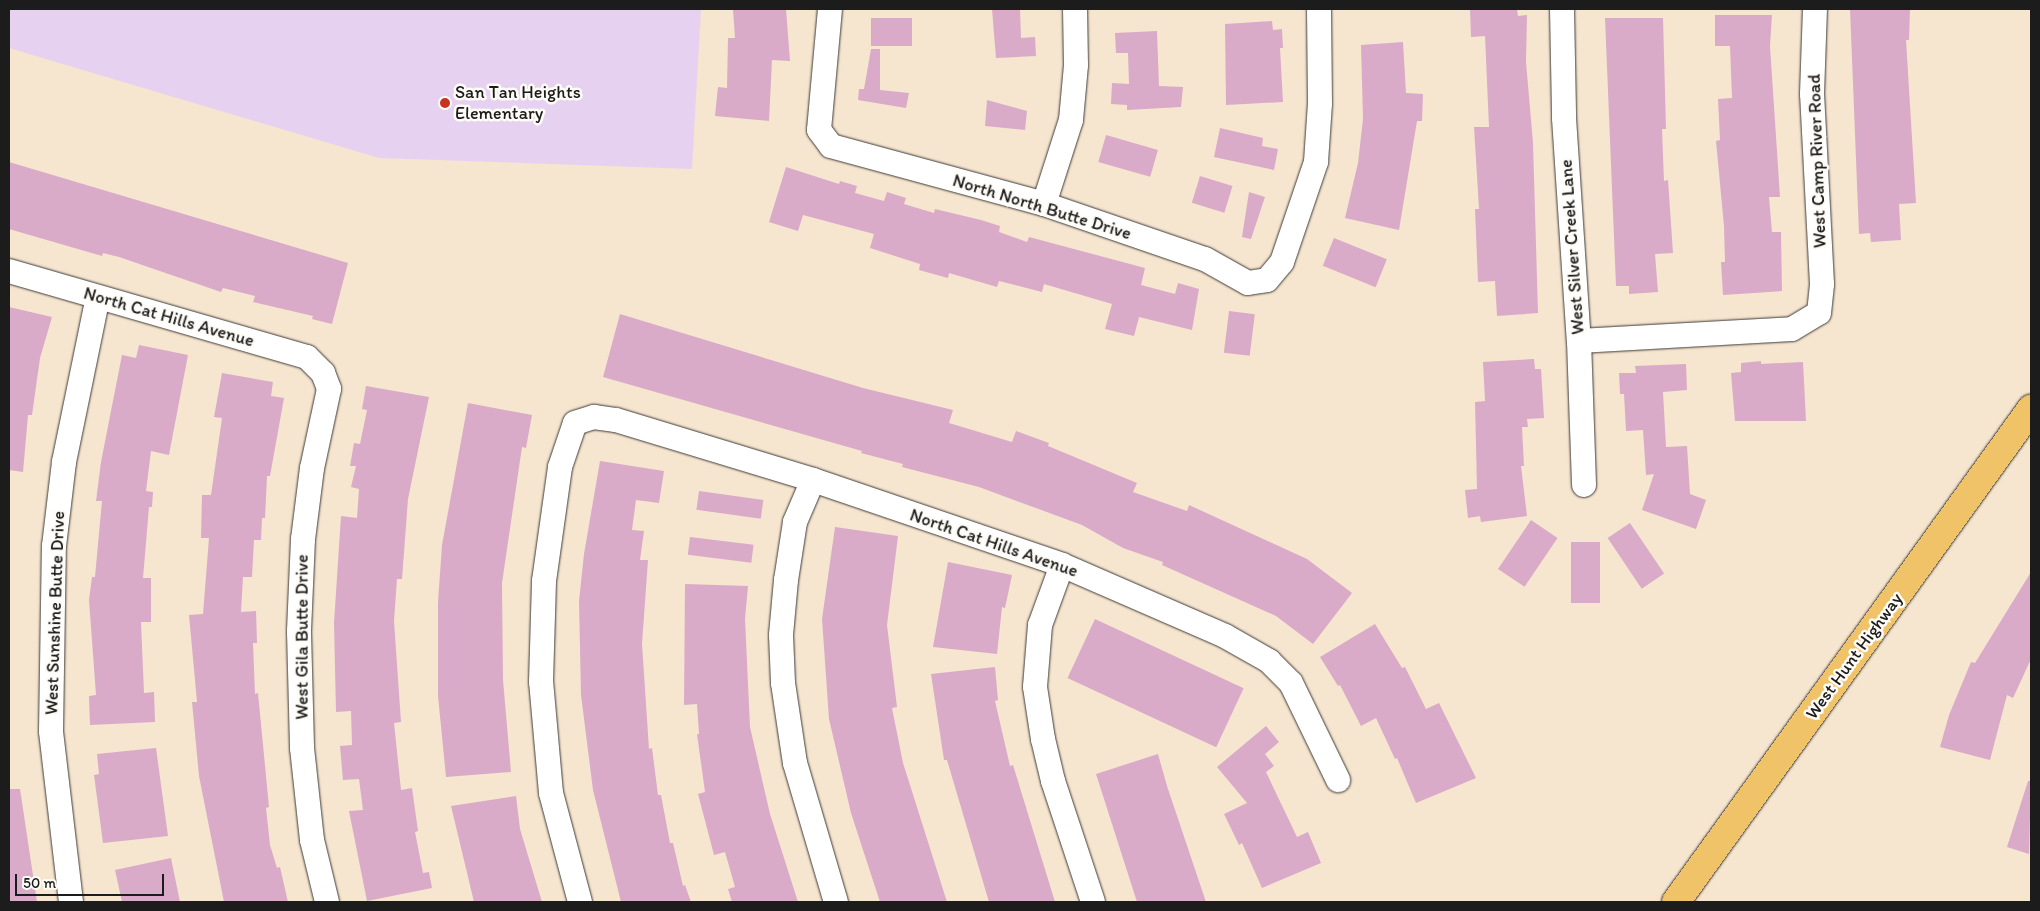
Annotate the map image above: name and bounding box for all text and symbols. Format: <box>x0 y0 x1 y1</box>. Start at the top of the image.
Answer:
street label: West Camp River Road <box>1803 74 1831 248</box>
place label: San Tan Heights Elementary <box>455 82 579 125</box>
marker: San Tan Heights Elementary <box>439 97 451 109</box>
street label: West Silver Creek Lane <box>1555 158 1589 336</box>
street label: North North Butte Drive <box>950 170 1134 244</box>
street label: North Cat Hills Avenue <box>81 282 257 352</box>
street label: North Cat Hills Avenue <box>907 504 1081 582</box>
street label: West Sunshine Butte Drive <box>41 510 69 716</box>
street label: West Gila Butte Drive <box>291 555 313 719</box>
street label: West Hunt Highway <box>1801 589 1907 723</box>
scale bar <box>18 864 166 896</box>
text: 50 m <box>23 874 56 892</box>

